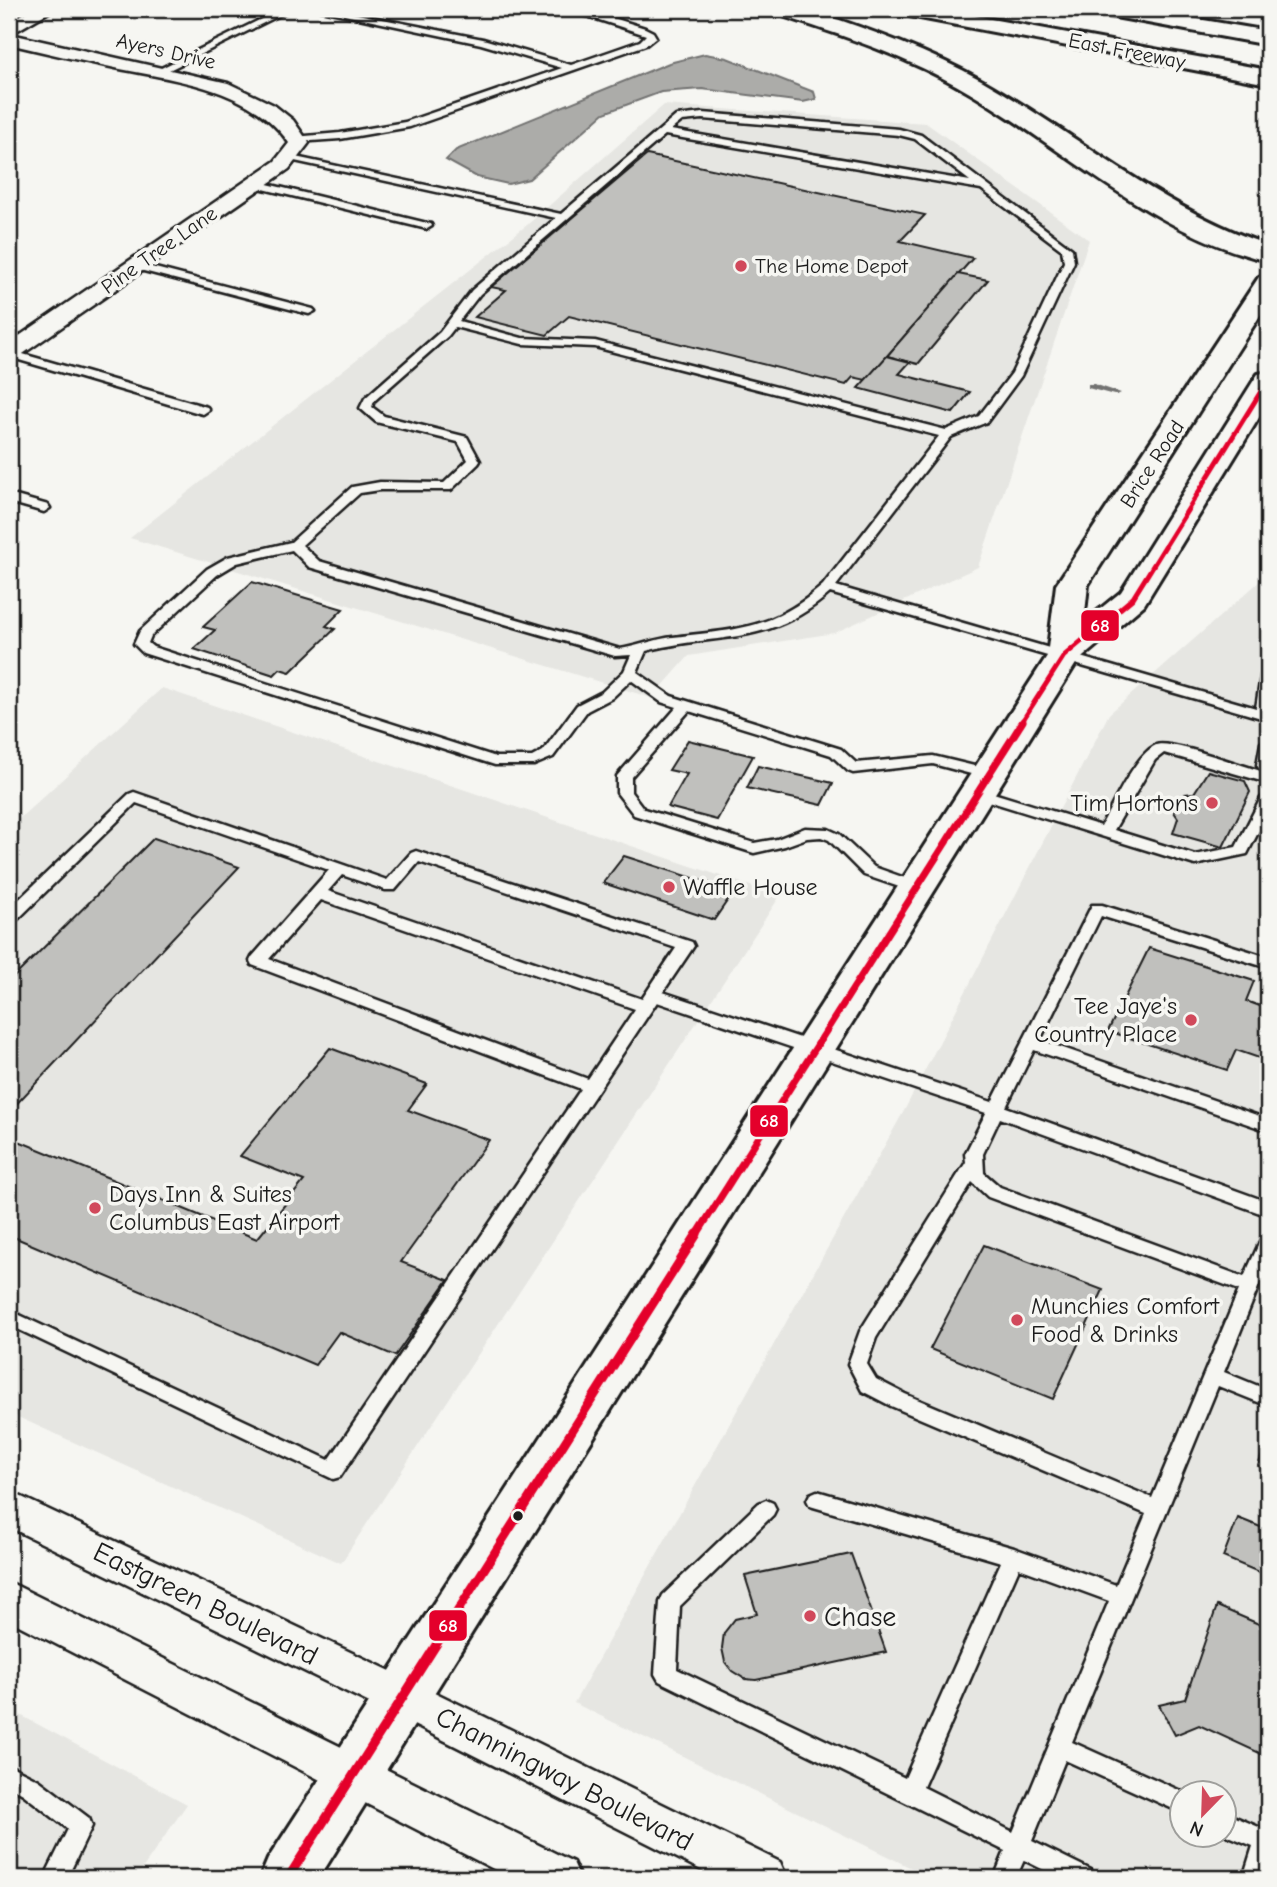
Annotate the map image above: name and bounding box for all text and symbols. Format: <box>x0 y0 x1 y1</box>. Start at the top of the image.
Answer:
street label: Ayers Drive <box>114 28 218 74</box>
street label: East Freeway <box>1066 28 1188 74</box>
street label: Pine Tree Lane <box>97 201 221 299</box>
place label: The Home Depot <box>755 254 909 278</box>
marker: The Home Depot <box>733 258 749 274</box>
street label: Brice Road <box>1115 416 1189 512</box>
line badge: 68 <box>1080 609 1120 642</box>
text: 68 <box>1090 615 1110 637</box>
place label: Tim Hortons <box>1070 789 1198 817</box>
marker: Tim Hortons <box>1204 795 1220 811</box>
place label: Waffle House <box>683 873 818 901</box>
marker: Waffle House <box>661 879 677 895</box>
place label: Tee Jaye's Country Place <box>1034 992 1177 1048</box>
marker: Tee Jaye's Country Place <box>1183 1012 1199 1028</box>
line badge: 68 <box>749 1104 789 1138</box>
text: 68 <box>759 1110 779 1132</box>
place label: Days Inn & Suites Columbus East Airport <box>109 1180 341 1236</box>
marker: Days Inn & Suites Columbus East Airport <box>87 1200 103 1216</box>
place label: Munchies Comfort Food & Drinks <box>1031 1292 1220 1348</box>
marker: Munchies Comfort Food & Drinks <box>1009 1312 1025 1328</box>
unlabelled marker <box>511 1509 525 1523</box>
street label: Eastgreen Boulevard <box>88 1536 323 1672</box>
place label: Chase <box>824 1601 896 1633</box>
marker: Chase <box>802 1608 818 1624</box>
line badge: 68 <box>428 1609 468 1642</box>
text: 68 <box>438 1615 458 1637</box>
street label: Channingway Boulevard <box>431 1700 698 1858</box>
north arrow <box>1168 1778 1238 1848</box>
text: N <box>1187 1816 1207 1841</box>

